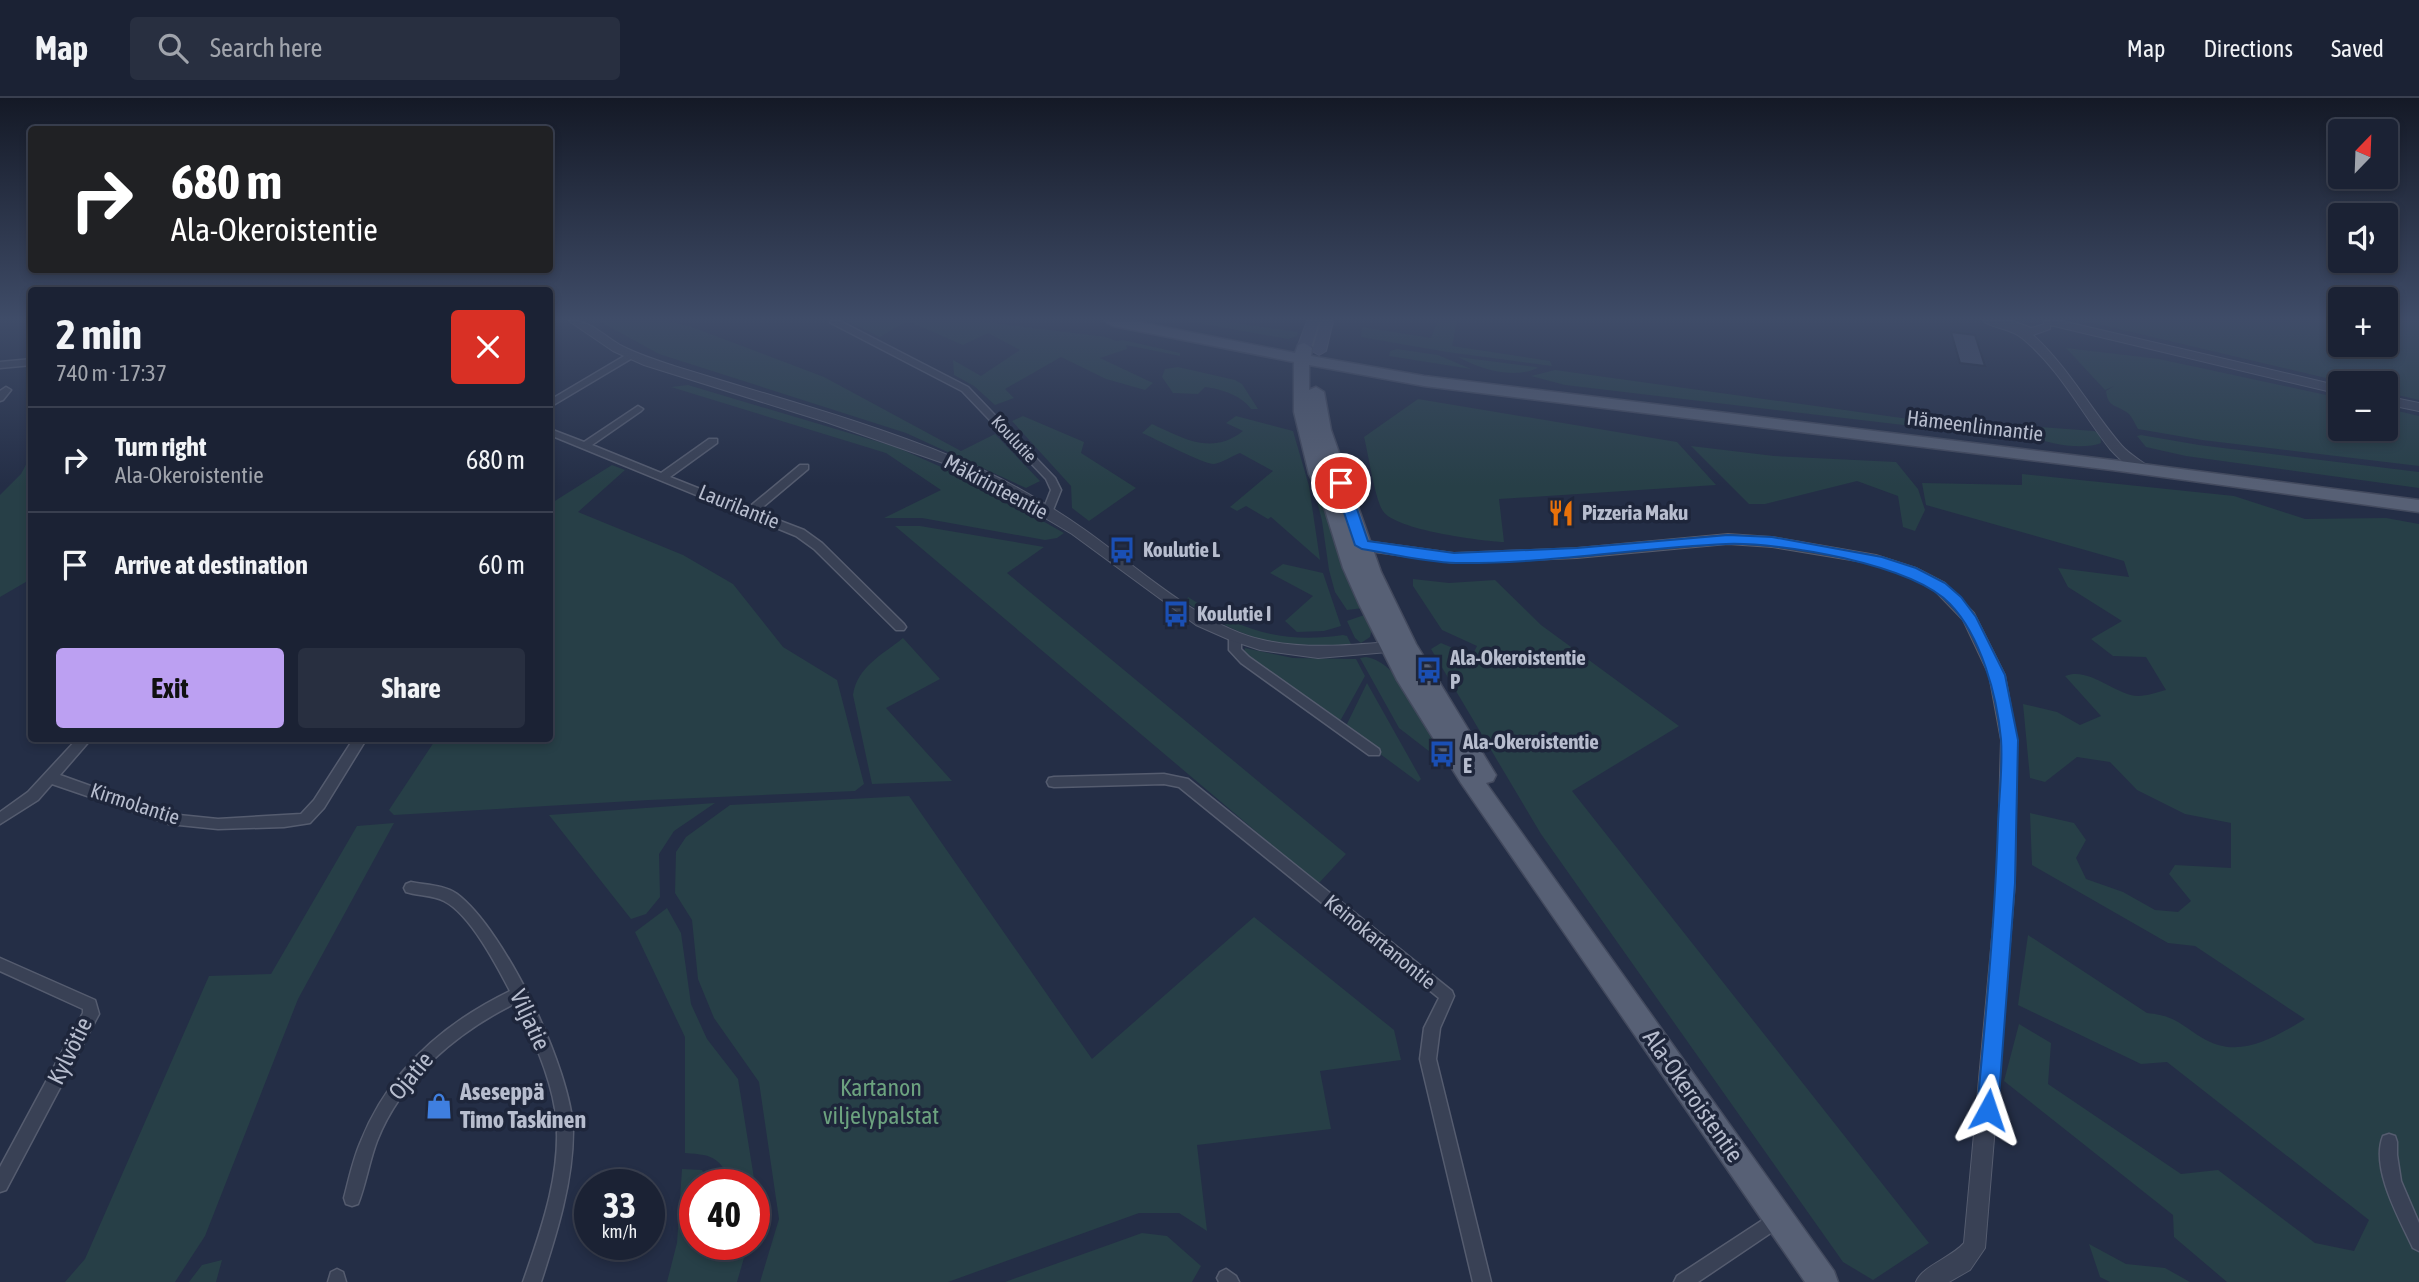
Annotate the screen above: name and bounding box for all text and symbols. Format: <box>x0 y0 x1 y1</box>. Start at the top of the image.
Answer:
search box <box>130 17 620 80</box>
text: Map <box>35 29 88 67</box>
icon: search <box>154 29 192 67</box>
text: Search here <box>210 33 322 63</box>
text: Map <box>2127 35 2165 62</box>
text: Directions <box>2203 35 2293 62</box>
text: Saved <box>2331 35 2384 62</box>
north arrow <box>2328 119 2398 189</box>
map controls <box>2328 119 2398 441</box>
text: 680 m <box>171 153 282 209</box>
icon: right <box>56 154 147 245</box>
button: sound <box>2328 203 2398 273</box>
text: Ala-Okeroistentie <box>171 211 378 248</box>
button: + <box>2328 287 2398 357</box>
text: 2 min <box>56 310 142 358</box>
button: close <box>451 310 525 384</box>
text: 740 m · 17:37 <box>56 360 167 386</box>
button: − <box>2328 371 2398 441</box>
street label: Hämeenlinnantie <box>1905 405 2045 445</box>
street label: Koulutie <box>987 411 1041 467</box>
text: Turn right <box>115 432 206 462</box>
icon: right <box>56 441 94 479</box>
text: 680 m <box>466 445 525 475</box>
street label: Mäkirinteentie <box>941 449 1052 523</box>
pin <box>1311 453 1371 513</box>
text: Ala-Okeroistentie <box>115 462 264 488</box>
icon: arrive <box>1322 464 1360 502</box>
street label: Laurilantie <box>695 479 783 533</box>
restaurant icon: Pizzeria Maku <box>1546 498 1576 528</box>
place label: Pizzeria Maku <box>1582 500 1688 524</box>
bus stop icon: Koulutie L <box>1107 535 1137 565</box>
place label: Koulutie L <box>1143 537 1220 561</box>
icon: arrive <box>56 546 94 584</box>
text: Arrive at destination <box>115 550 308 580</box>
text: 60 m <box>478 550 525 580</box>
bus stop icon: Koulutie I <box>1161 599 1191 629</box>
place label: Koulutie I <box>1197 601 1271 625</box>
place label: Ala-Okeroistentie P <box>1449 645 1586 693</box>
button: Exit <box>56 648 284 728</box>
button: Share <box>298 648 525 728</box>
bus stop icon: Ala-Okeroistentie P <box>1414 655 1444 685</box>
place label: Ala-Okeroistentie E <box>1462 729 1599 777</box>
bus stop icon: Ala-Okeroistentie E <box>1427 739 1457 769</box>
street label: Kirmolantie <box>88 777 183 829</box>
street label: Keinokartanontie <box>1320 889 1441 993</box>
street label: Viljatie <box>505 985 556 1054</box>
street label: Kylvötie <box>42 1013 97 1089</box>
street label: Ala-Okeroistentie <box>1638 1024 1749 1167</box>
street label: Ojatie <box>383 1046 438 1105</box>
position arrow <box>1951 1073 2025 1147</box>
park label: Kartanon viljelypalstat <box>823 1074 939 1129</box>
place label: Aseseppä Timo Taskinen <box>459 1078 586 1133</box>
shop icon: Aseseppä Timo Taskinen <box>424 1091 454 1121</box>
speed limit sign: 40 <box>679 1169 770 1260</box>
text: 33 <box>603 1185 636 1225</box>
text: km/h <box>602 1221 637 1242</box>

